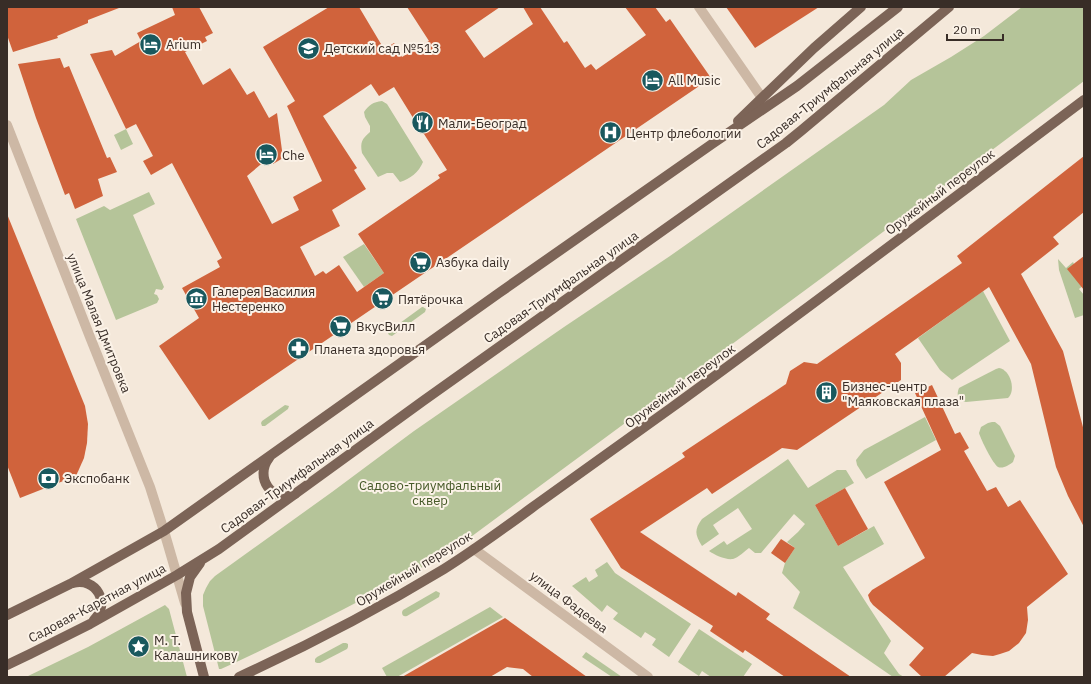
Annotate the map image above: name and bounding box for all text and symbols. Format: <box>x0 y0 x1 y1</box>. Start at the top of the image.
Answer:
scale bar <box>947 16 1003 42</box>
text: 20 m <box>953 22 981 37</box>
street label: Садовая-Триумфальная улица <box>753 23 907 153</box>
hotel icon: Arium <box>138 31 164 57</box>
school or university icon: Детский сад №513 <box>295 35 321 61</box>
place label: Arium <box>166 36 201 53</box>
place label: Детский сад №513 <box>324 40 440 57</box>
hotel icon: All Music <box>640 67 666 93</box>
place label: All Music <box>668 72 721 89</box>
restaurant icon: Мали-Београд <box>409 110 435 136</box>
place label: Мали-Београд <box>438 115 527 132</box>
hospital icon: Центр флебологии <box>597 120 623 146</box>
place label: Центр флебологии <box>626 125 741 142</box>
hotel icon: Che <box>254 142 280 168</box>
street label: Оружейный переулок <box>882 145 998 239</box>
place label: Che <box>282 147 305 164</box>
street label: Садовая-Триумфальная улица <box>480 227 642 347</box>
supermarket icon: Азбука daily <box>407 249 433 275</box>
street label: улица Малая Дмитровка <box>63 251 135 395</box>
place label: Азбука daily <box>436 254 510 271</box>
place label: Галерея Василия Нестеренко <box>212 283 315 315</box>
museum icon: Галерея Василия Нестеренко <box>184 285 210 311</box>
supermarket icon: Пятёрочка <box>370 286 396 312</box>
place label: Пятёрочка <box>398 291 463 308</box>
supermarket icon: ВкусВилл <box>328 313 354 339</box>
place label: ВкусВилл <box>356 318 415 335</box>
pharmacy icon: Планета здоровья <box>286 336 312 362</box>
street label: Оружейный переулок <box>621 340 739 432</box>
place label: Планета здоровья <box>314 341 425 358</box>
place label: Бизнес-центр "Маяковская плаза" <box>842 378 964 410</box>
building icon: Бизнес-центр "Маяковская плаза" <box>814 380 840 406</box>
street label: Садовая-Триумфальная улица <box>217 415 377 537</box>
bank icon: Экспобанк <box>36 465 62 491</box>
place label: Экспобанк <box>64 470 130 487</box>
park label: Садово-триумфальный сквер <box>359 477 501 509</box>
street label: Оружейный переулок <box>353 528 475 610</box>
street label: Садовая-Каретная улица <box>25 559 169 647</box>
street label: улица Фадеева <box>527 567 611 637</box>
place label: М. Т. Калашникову <box>154 632 238 664</box>
place icon: М. Т. Калашникову <box>126 634 152 660</box>

